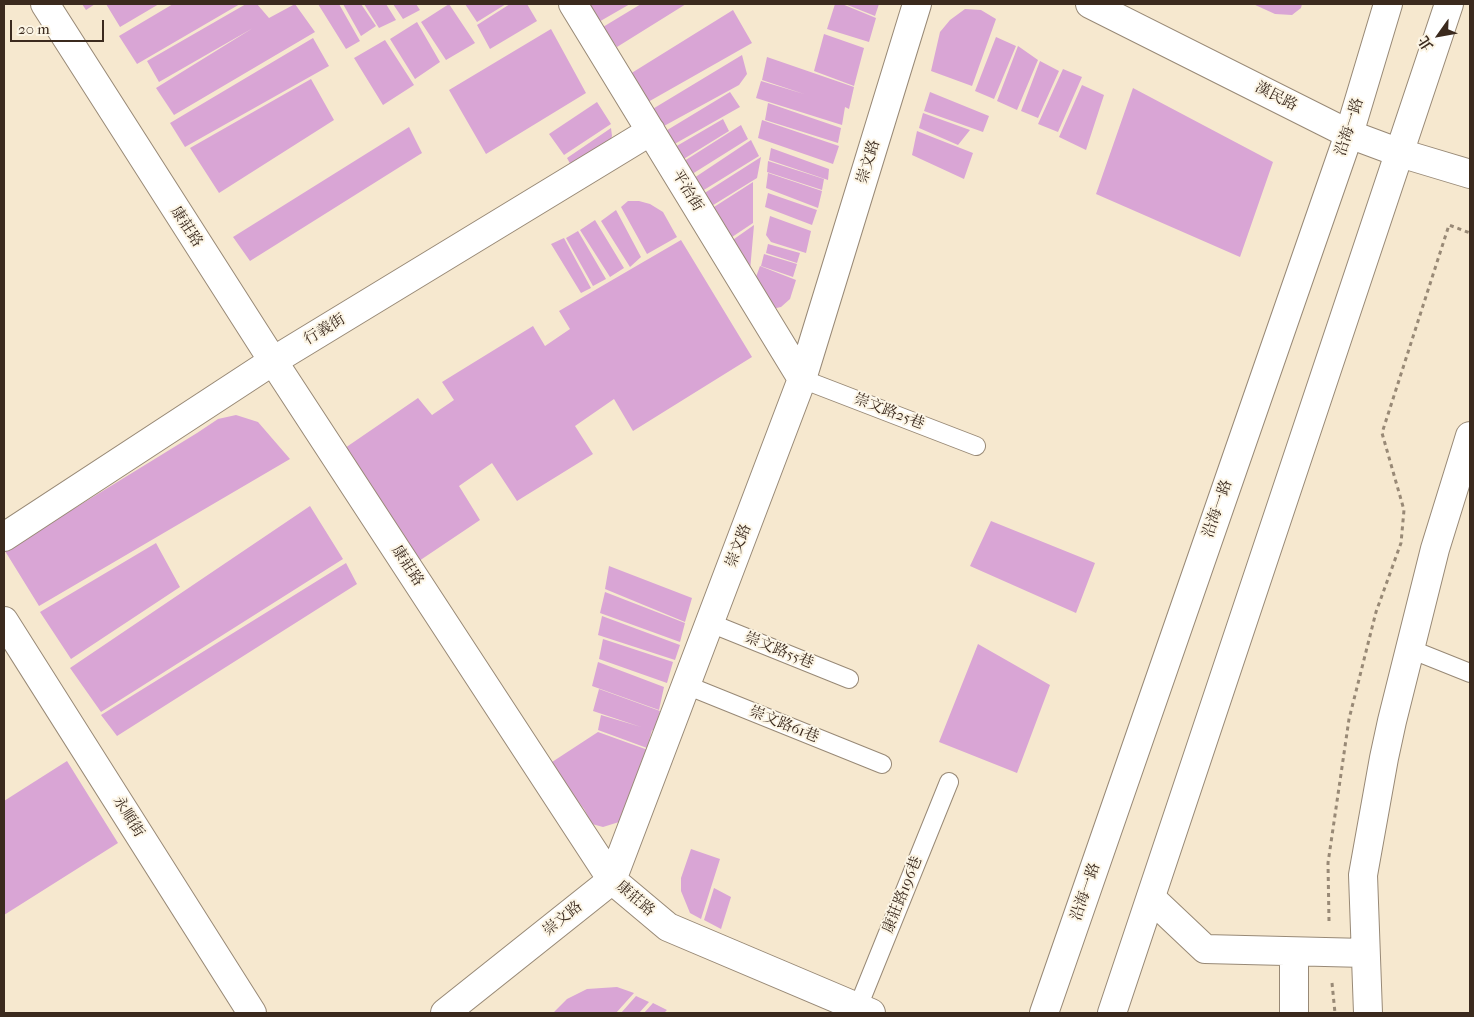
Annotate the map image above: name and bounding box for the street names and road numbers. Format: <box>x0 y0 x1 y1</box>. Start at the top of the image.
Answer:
street label: 漢民路 <box>1252 79 1300 115</box>
street label: 沿海一路 <box>1332 96 1368 158</box>
street label: 崇文路 <box>854 138 884 186</box>
street label: 平治街 <box>668 167 706 215</box>
street label: 康莊路 <box>166 203 206 251</box>
street label: 行義街 <box>301 311 349 349</box>
street label: 崇文路25巷 <box>851 390 927 434</box>
street label: 沿海一路 <box>1200 478 1236 540</box>
street label: 崇文路 <box>723 522 755 570</box>
street label: 康莊路 <box>387 542 427 590</box>
street label: 崇文路55巷 <box>742 629 816 673</box>
street label: 崇文路61巷 <box>747 703 821 747</box>
street label: 永順街 <box>108 793 148 841</box>
street label: 康莊路196巷 <box>879 854 927 936</box>
street label: 沿海一路 <box>1068 861 1104 923</box>
street label: 康莊路 <box>612 878 658 920</box>
street label: 崇文路 <box>540 898 586 940</box>

